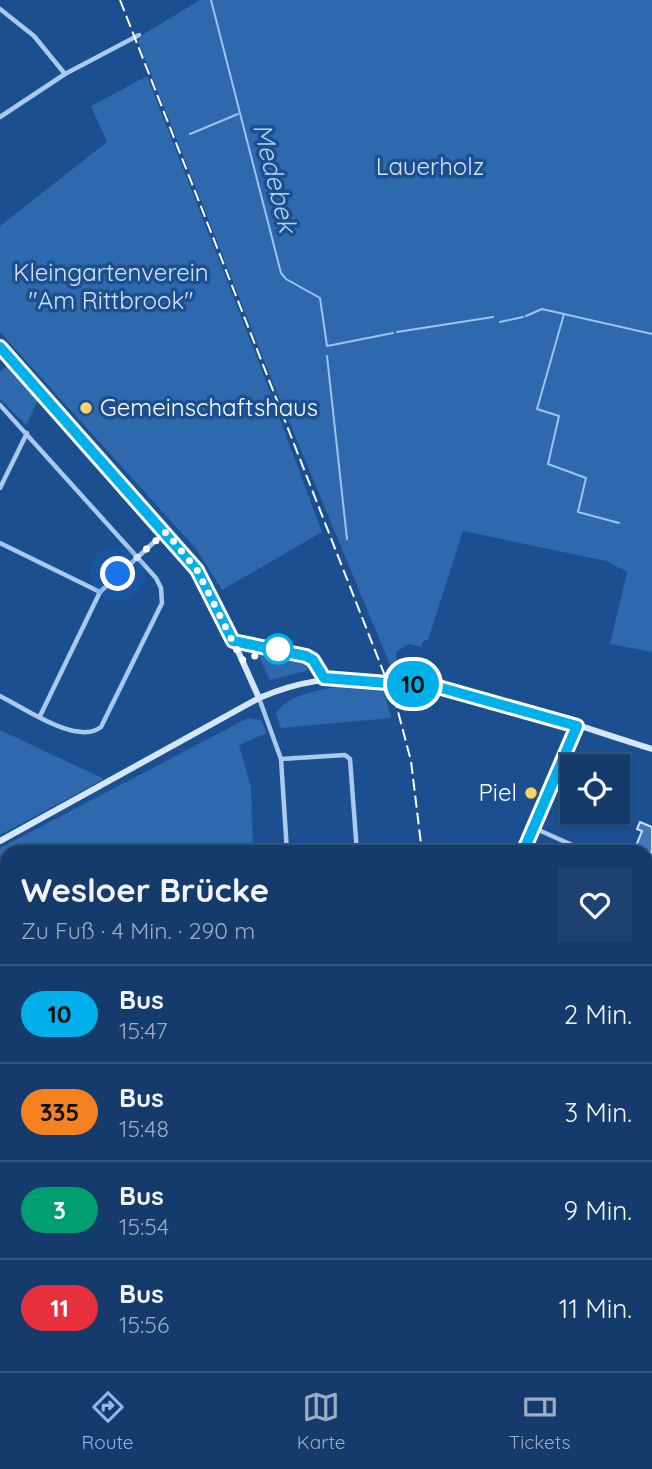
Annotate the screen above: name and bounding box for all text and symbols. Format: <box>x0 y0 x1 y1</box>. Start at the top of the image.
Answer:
water label: Medebek <box>246 120 305 238</box>
park label: Lauerholz <box>376 151 484 181</box>
park label: Kleingartenverein "Am Rittbrook" <box>13 257 209 315</box>
place label: Gemeinschaftshaus <box>100 392 318 422</box>
marker: Gemeinschaftshaus <box>78 400 94 416</box>
your location <box>100 556 135 591</box>
unlabelled marker <box>263 634 293 664</box>
line badge: 10 <box>382 661 444 707</box>
text: 10 <box>401 669 425 699</box>
map controls <box>560 754 630 824</box>
button: locate <box>560 754 630 824</box>
place label: Piel <box>478 777 517 807</box>
marker: Piel <box>523 785 539 801</box>
button: heart <box>558 868 632 942</box>
text: Wesloer Brücke <box>21 869 269 910</box>
text: Zu Fuß · 4 Min. · 290 m <box>21 916 255 945</box>
text: Bus <box>119 983 164 1016</box>
text: 2 Min. <box>564 998 632 1031</box>
text: 10 <box>47 999 72 1029</box>
text: 15:47 <box>119 1016 168 1045</box>
text: Bus <box>119 1081 164 1114</box>
text: 3 Min. <box>564 1096 632 1129</box>
text: 335 <box>40 1097 79 1127</box>
text: 15:48 <box>119 1114 169 1143</box>
text: Bus <box>119 1179 164 1212</box>
text: 9 Min. <box>564 1194 632 1227</box>
text: 3 <box>53 1195 66 1225</box>
text: 15:54 <box>119 1212 169 1241</box>
text: Bus <box>119 1277 164 1310</box>
text: 11 Min. <box>559 1292 632 1325</box>
text: 11 <box>50 1293 69 1323</box>
text: 15:56 <box>119 1310 169 1339</box>
tab: Route <box>82 1388 134 1454</box>
tab: Karte <box>297 1388 346 1454</box>
tab: Tickets <box>509 1388 570 1454</box>

